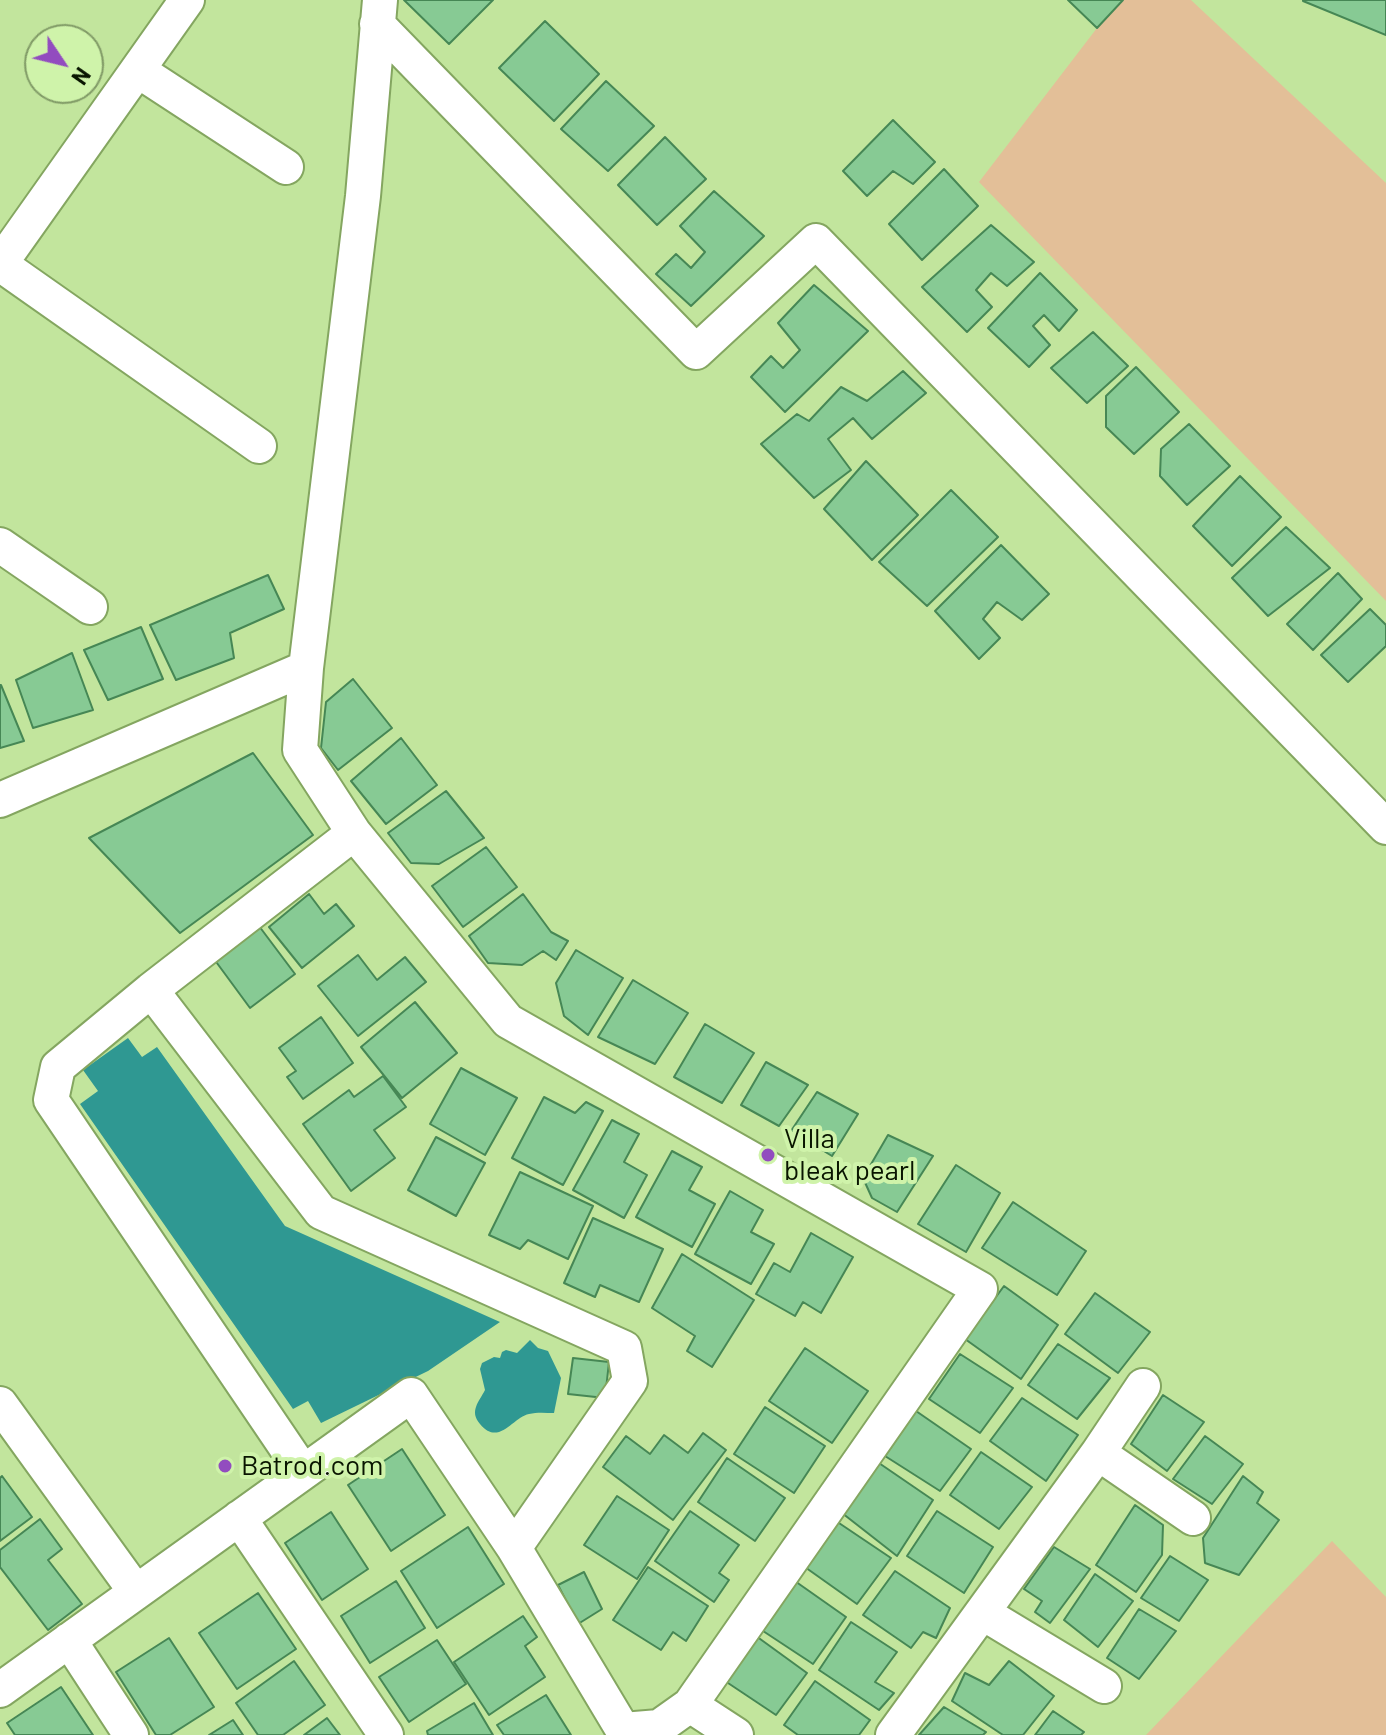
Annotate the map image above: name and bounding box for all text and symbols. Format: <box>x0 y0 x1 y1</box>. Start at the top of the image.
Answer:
north arrow <box>24 24 104 104</box>
text: N <box>67 63 97 90</box>
place label: Villa bleak pearl <box>784 1122 915 1188</box>
marker: Villa bleak pearl <box>759 1146 777 1164</box>
place label: Batrod.com <box>241 1449 383 1483</box>
marker: Batrod.com <box>216 1457 234 1475</box>

